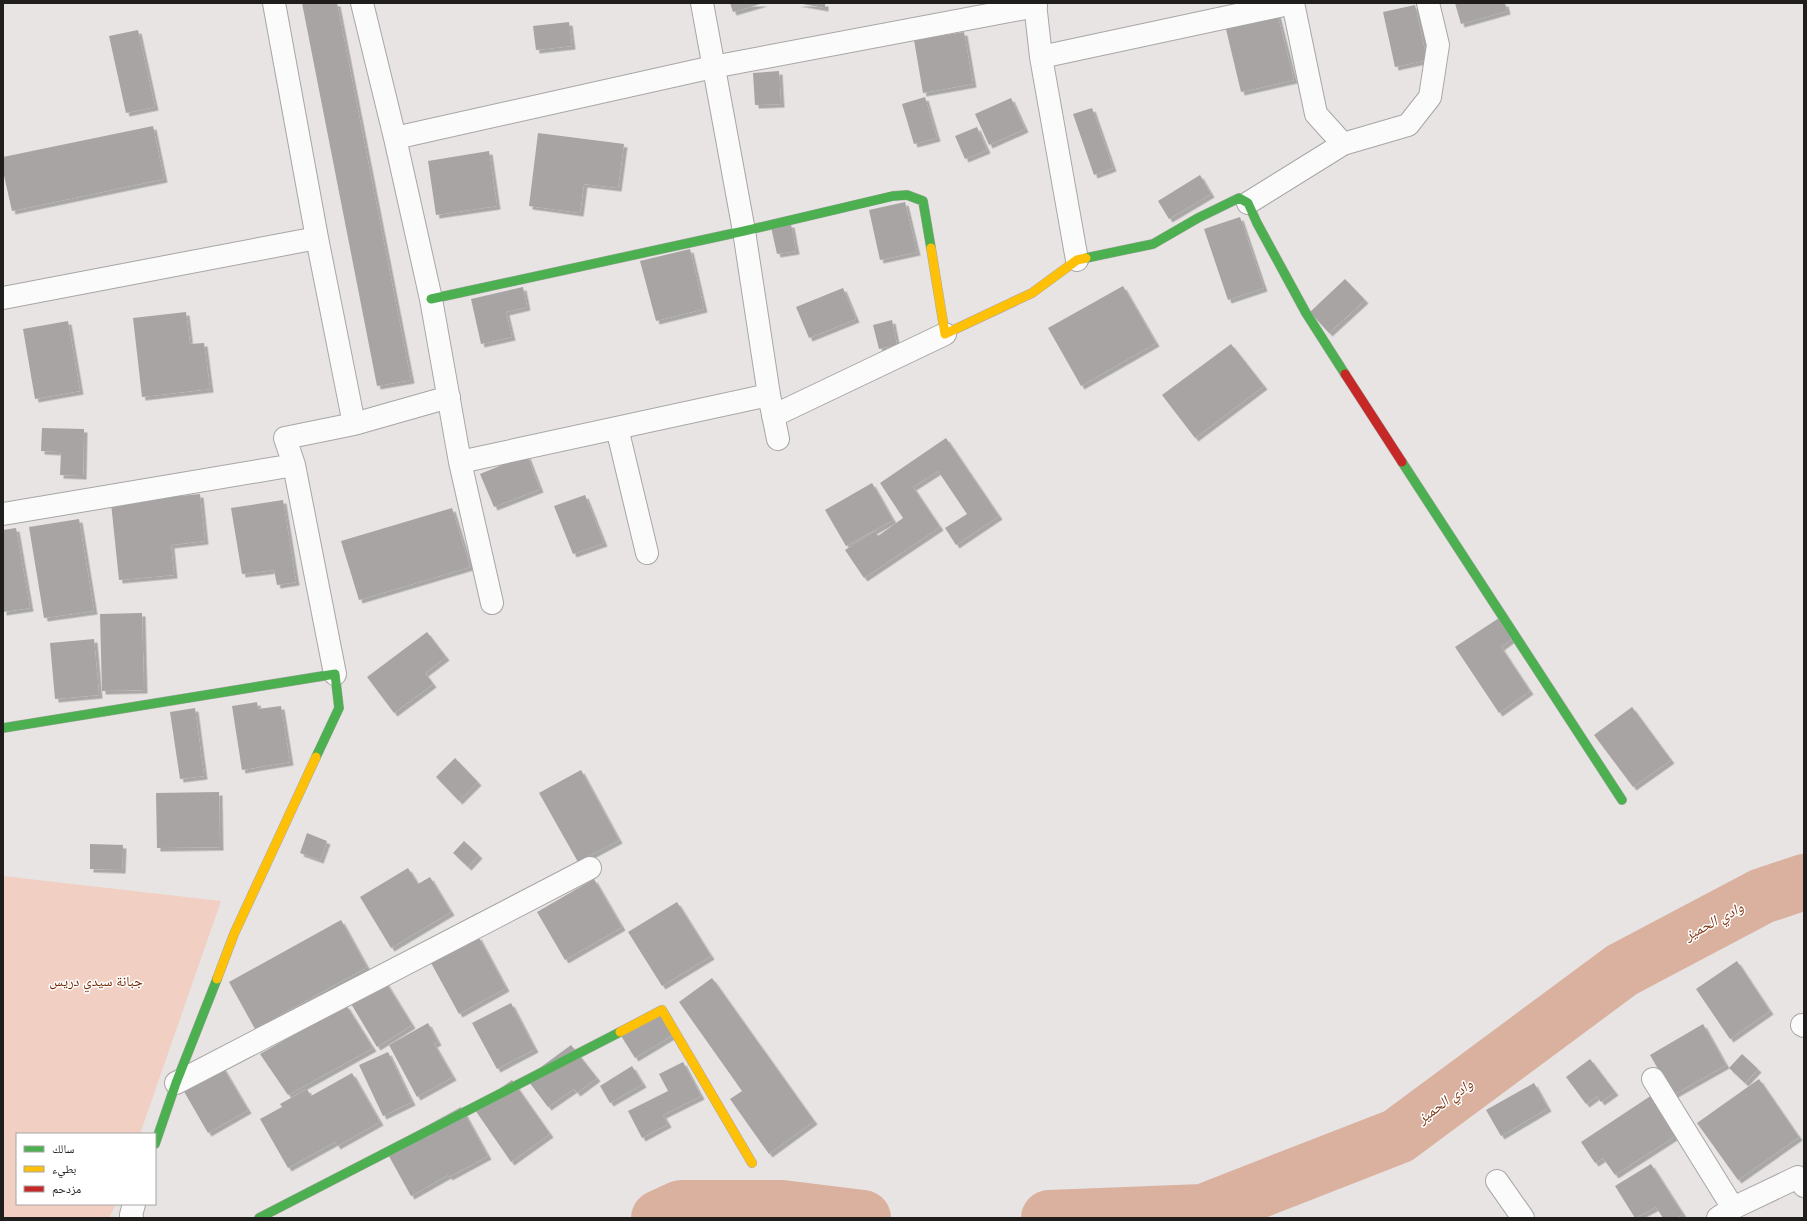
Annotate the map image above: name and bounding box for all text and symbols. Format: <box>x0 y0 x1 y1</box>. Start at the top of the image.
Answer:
water label: وادي الحميز <box>1680 896 1748 947</box>
park label: جبانة سيدي دريس <box>49 971 143 993</box>
water label: وادي الحميز <box>1412 1073 1478 1130</box>
legend <box>16 1133 156 1205</box>
text: سالك <box>52 1140 74 1157</box>
text: بطيء <box>52 1160 76 1179</box>
text: مزدحم <box>52 1180 81 1197</box>

